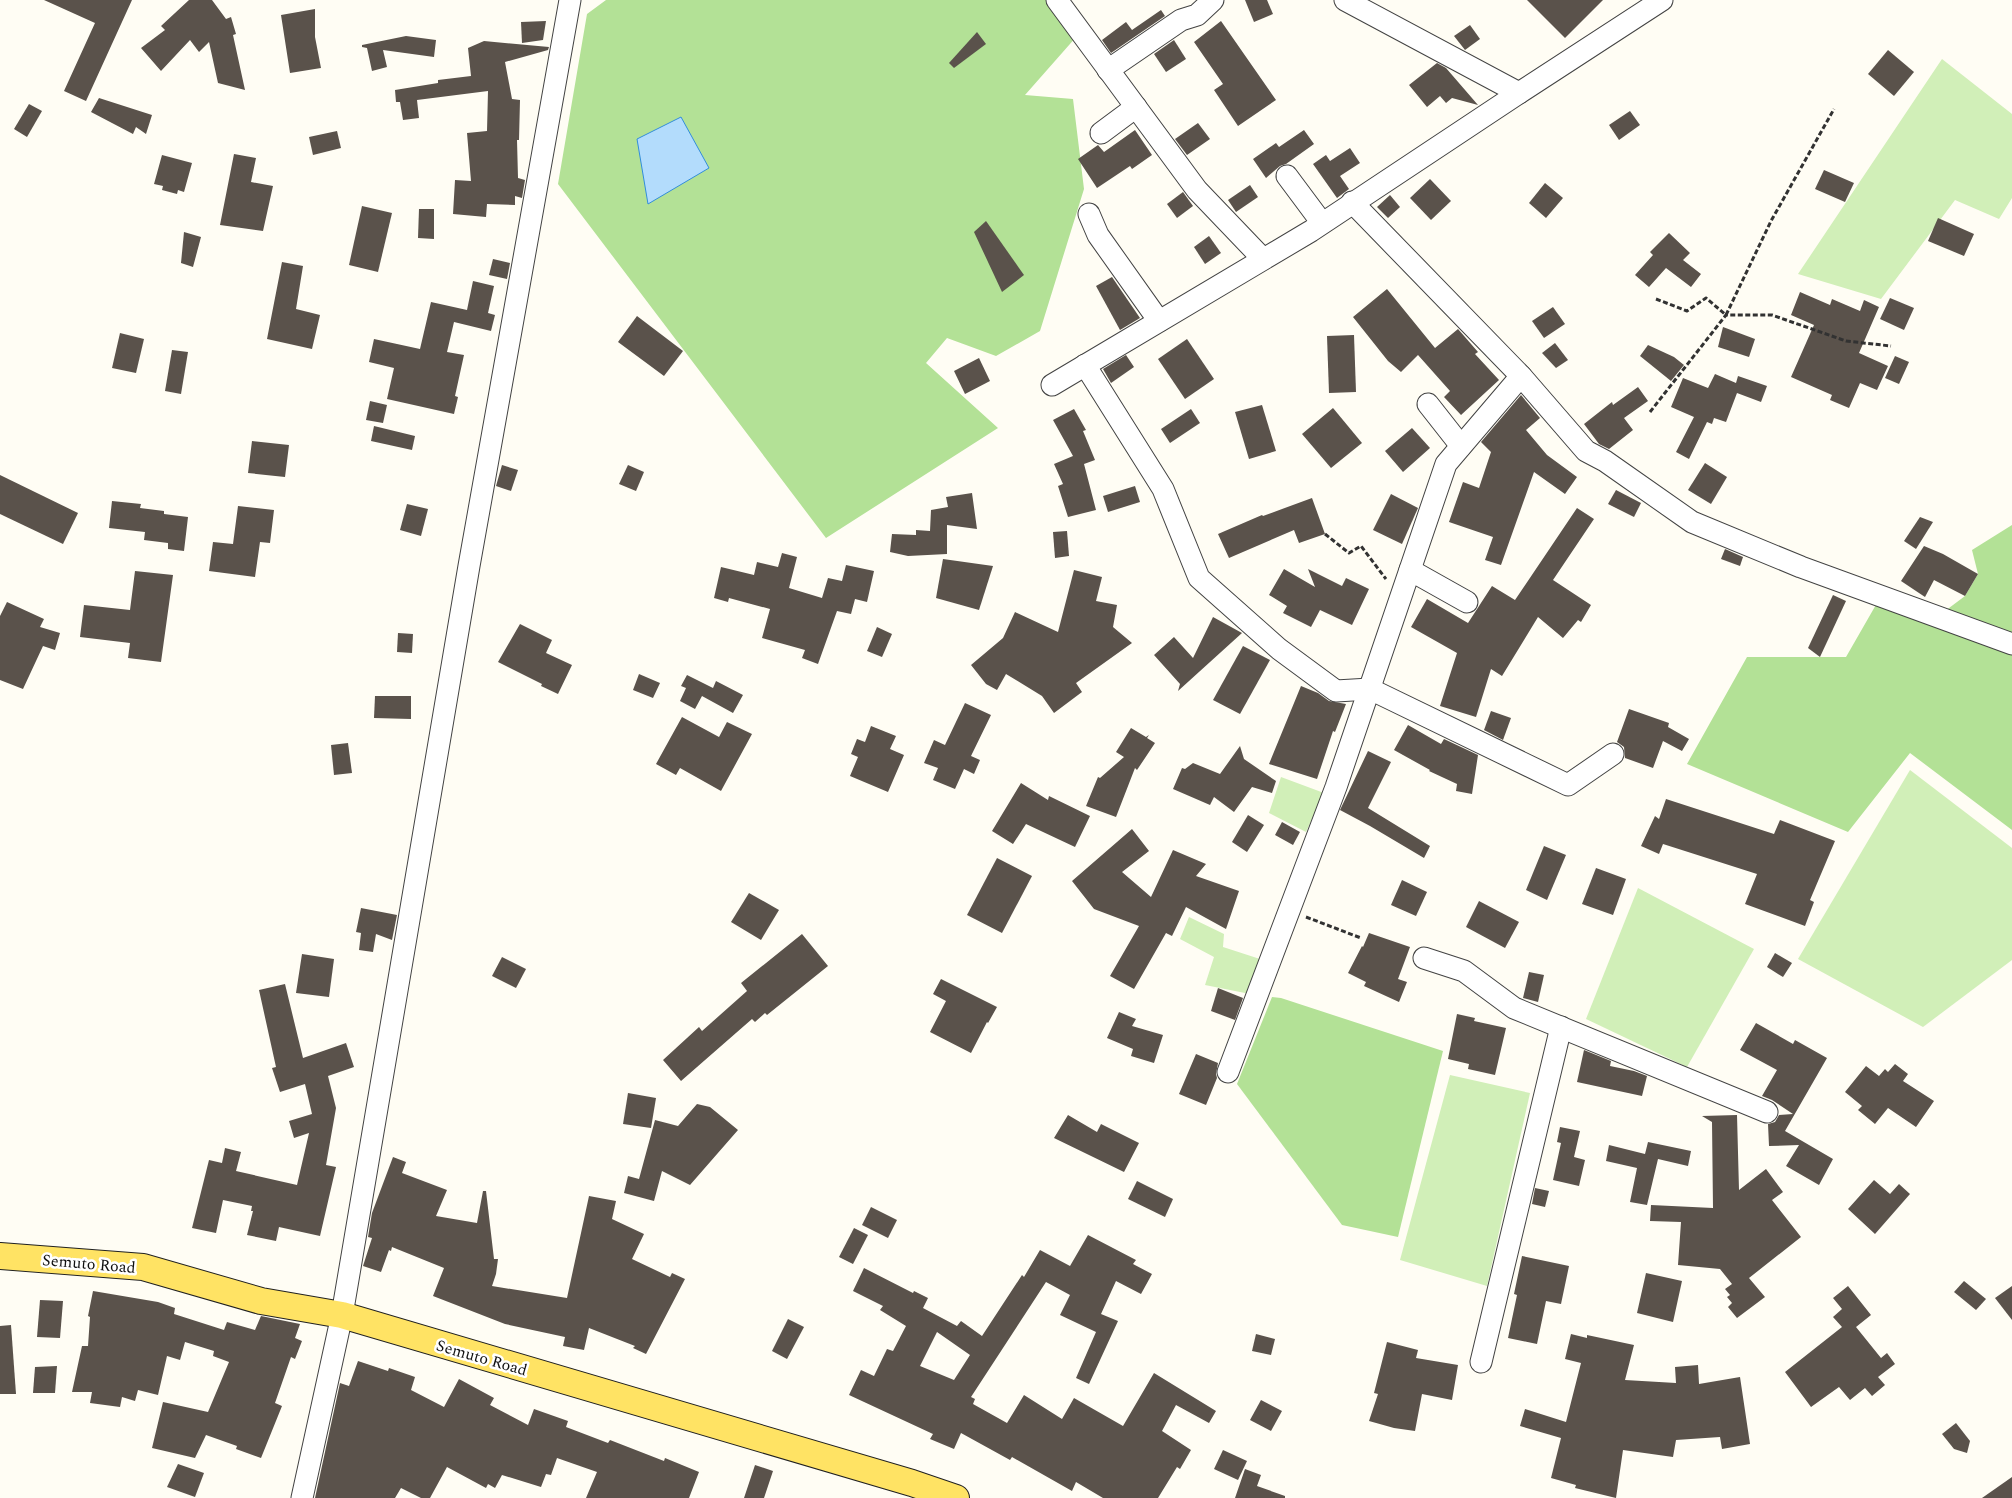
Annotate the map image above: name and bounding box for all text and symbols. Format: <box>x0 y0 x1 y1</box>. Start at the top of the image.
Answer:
street label: Semuto Road <box>41 1248 137 1280</box>
street label: Semuto Road <box>433 1334 530 1382</box>

